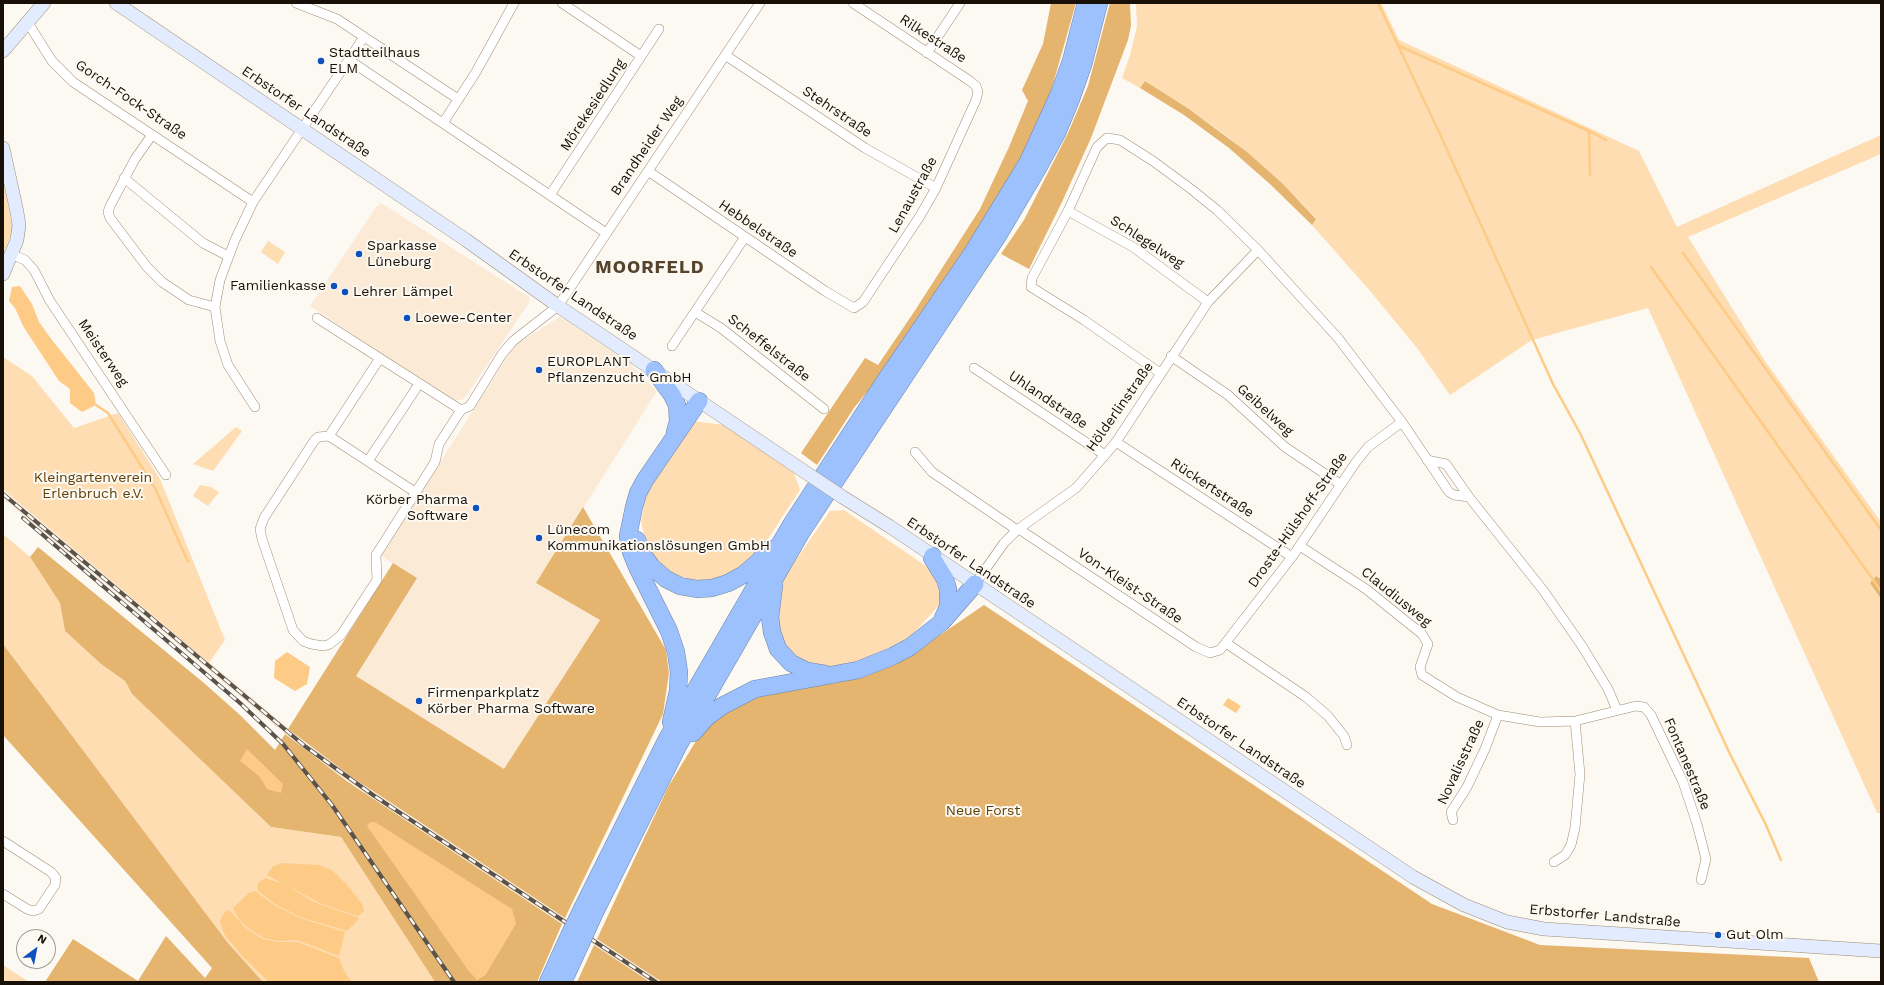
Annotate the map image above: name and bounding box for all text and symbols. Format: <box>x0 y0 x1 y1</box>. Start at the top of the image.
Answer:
street label: Rilkestraße <box>896 11 970 67</box>
place label: Stadtteilhaus ELM <box>329 45 420 78</box>
marker: Stadtteilhaus ELM <box>316 56 326 66</box>
street label: Mörekesiedlung <box>557 56 629 154</box>
street label: Gorch-Fock-Straße <box>72 57 190 143</box>
street label: Erbstorfer Landstraße <box>238 63 374 161</box>
street label: Stehrstraße <box>799 83 875 141</box>
street label: Brandheider Weg <box>608 93 686 199</box>
street label: Lenaustraße <box>885 154 941 236</box>
street label: Hebbelstraße <box>715 196 801 262</box>
street label: Schlegelweg <box>1107 212 1187 272</box>
place label: Sparkasse Lüneburg <box>367 238 437 270</box>
street label: Erbstorfer Landstraße <box>505 246 641 344</box>
marker: Sparkasse Lüneburg <box>354 249 364 259</box>
district label: MOORFELD <box>595 257 705 279</box>
place label: Familienkasse <box>230 278 326 294</box>
marker: Familienkasse <box>329 281 339 291</box>
place label: Lehrer Lämpel <box>353 284 453 300</box>
marker: Lehrer Lämpel <box>340 287 350 297</box>
place label: Loewe-Center <box>415 310 512 326</box>
street label: Scheffelstraße <box>724 311 814 385</box>
marker: Loewe-Center <box>402 313 412 323</box>
street label: Meisterweg <box>74 316 132 390</box>
place label: EUROPLANT Pflanzenzucht GmbH <box>547 354 692 386</box>
street label: Hölderlinstraße <box>1083 359 1157 455</box>
marker: EUROPLANT Pflanzenzucht GmbH <box>534 365 544 375</box>
street label: Uhlandstraße <box>1005 367 1091 433</box>
street label: Geibelweg <box>1233 380 1297 440</box>
street label: Droste-Hülshoff-Straße <box>1245 449 1351 591</box>
street label: Rückertstraße <box>1167 455 1257 521</box>
park label: Kleingartenverein Erlenbruch e.V. <box>34 470 152 502</box>
place label: Körber Pharma Software <box>366 492 468 524</box>
marker: Körber Pharma Software <box>471 503 481 513</box>
street label: Erbstorfer Landstraße <box>903 514 1039 612</box>
place label: Lünecom Kommunikationslösungen GmbH <box>547 522 770 554</box>
marker: Lünecom Kommunikationslösungen GmbH <box>534 533 544 543</box>
street label: Von-Kleist-Straße <box>1074 545 1186 627</box>
street label: Claudiusweg <box>1357 564 1435 630</box>
place label: Firmenparkplatz Körber Pharma Software <box>427 685 595 718</box>
street label: Erbstorfer Landstraße <box>1173 694 1309 792</box>
marker: Firmenparkplatz Körber Pharma Software <box>414 696 424 706</box>
street label: Fontanestraße <box>1660 715 1714 813</box>
street label: Novalisstraße <box>1434 717 1488 807</box>
park label: Neue Forst <box>946 803 1020 819</box>
street label: Erbstorfer Landstraße <box>1529 901 1681 931</box>
place label: Gut Olm <box>1726 927 1784 943</box>
north arrow <box>16 929 56 969</box>
marker: Gut Olm <box>1713 930 1723 940</box>
text: N <box>35 932 49 947</box>

